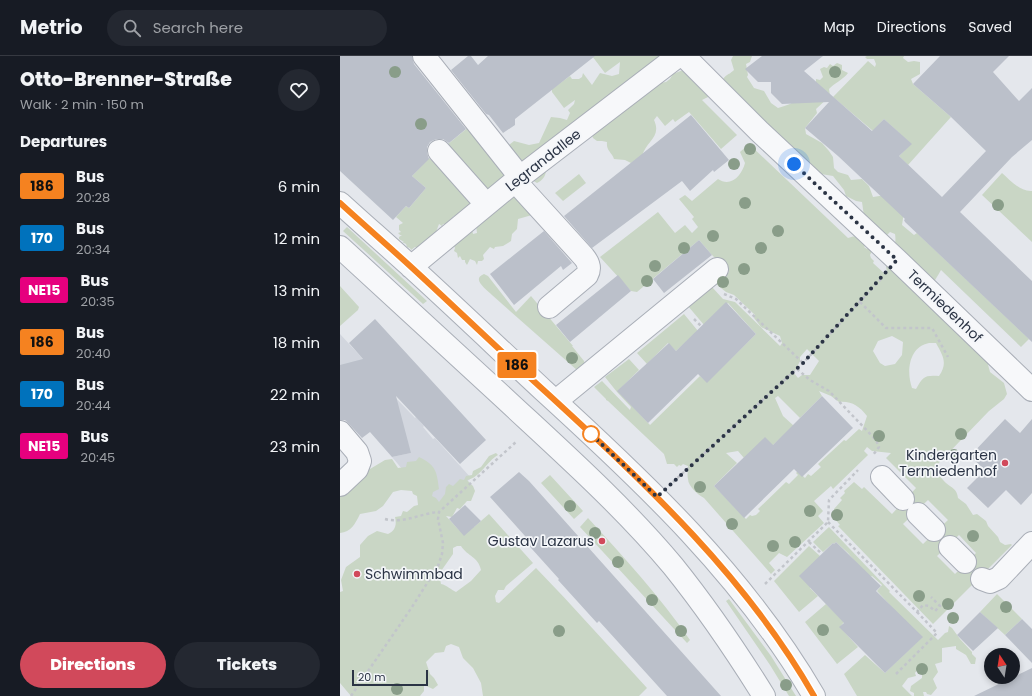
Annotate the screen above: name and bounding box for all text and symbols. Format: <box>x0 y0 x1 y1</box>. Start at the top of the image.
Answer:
search box <box>107 10 387 46</box>
text: Metrio <box>20 14 83 41</box>
icon: search <box>121 17 143 39</box>
text: Search here <box>153 17 243 38</box>
text: Map <box>824 17 855 37</box>
text: Directions <box>877 17 946 37</box>
text: Saved <box>968 17 1012 37</box>
text: Otto-Brenner-Straße <box>20 66 232 93</box>
button: heart <box>278 69 320 111</box>
text: Walk · 2 min · 150 m <box>20 95 144 114</box>
street label: Legrandallee <box>501 124 585 196</box>
text: Departures <box>20 131 107 152</box>
your location <box>784 154 804 174</box>
text: Bus <box>76 166 104 187</box>
text: 186 <box>30 176 54 196</box>
text: 6 min <box>278 176 320 197</box>
text: 20:28 <box>76 188 110 207</box>
text: Bus <box>76 218 104 239</box>
text: 170 <box>31 228 53 248</box>
text: 12 min <box>274 228 320 249</box>
text: 20:34 <box>76 240 110 259</box>
street label: Termiedenhof <box>903 265 987 347</box>
text: Bus <box>80 270 109 291</box>
text: NE15 <box>28 280 60 300</box>
text: 13 min <box>274 280 320 301</box>
text: 20:35 <box>80 292 115 311</box>
text: Bus <box>76 322 104 343</box>
text: 186 <box>30 332 54 352</box>
text: 18 min <box>273 332 320 353</box>
text: 20:40 <box>76 344 111 363</box>
line badge: 186 <box>494 352 540 378</box>
text: 186 <box>505 355 529 375</box>
text: Bus <box>76 374 104 395</box>
text: 170 <box>31 384 53 404</box>
text: 22 min <box>270 384 320 405</box>
text: 20:44 <box>76 396 111 415</box>
unlabelled marker <box>582 425 600 443</box>
text: Bus <box>80 426 109 447</box>
text: NE15 <box>28 436 60 456</box>
text: 23 min <box>270 436 320 457</box>
place label: Kindergarten Termiedenhof <box>899 445 997 481</box>
text: 20:45 <box>80 448 115 467</box>
marker: Kindergarten Termiedenhof <box>1000 458 1010 468</box>
place label: Gustav Lazarus <box>488 531 594 551</box>
marker: Gustav Lazarus <box>597 536 607 546</box>
place label: Schwimmbad <box>365 564 463 584</box>
marker: Schwimmbad <box>352 569 362 579</box>
button: Directions <box>20 642 166 688</box>
button: Tickets <box>174 642 320 688</box>
north arrow <box>984 648 1020 684</box>
map controls <box>984 648 1020 684</box>
scale bar <box>352 668 428 687</box>
text: 20 m <box>358 669 386 685</box>

